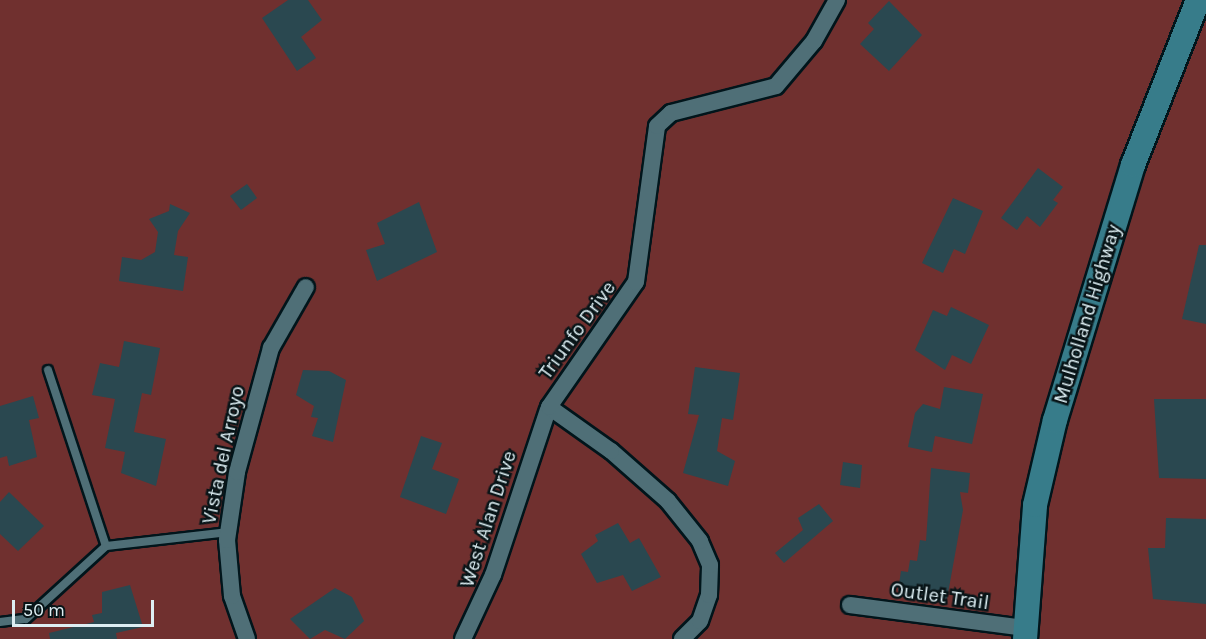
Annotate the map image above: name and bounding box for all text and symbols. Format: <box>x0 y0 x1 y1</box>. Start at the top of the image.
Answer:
street label: Mulholland Highway <box>1048 222 1126 406</box>
street label: Triunfo Drive <box>533 276 621 384</box>
street label: Vista del Arroyo <box>197 384 249 526</box>
street label: West Alan Drive <box>455 448 521 590</box>
street label: Outlet Trail <box>889 577 991 615</box>
scale bar <box>15 588 158 626</box>
text: 50 m <box>23 599 65 621</box>

